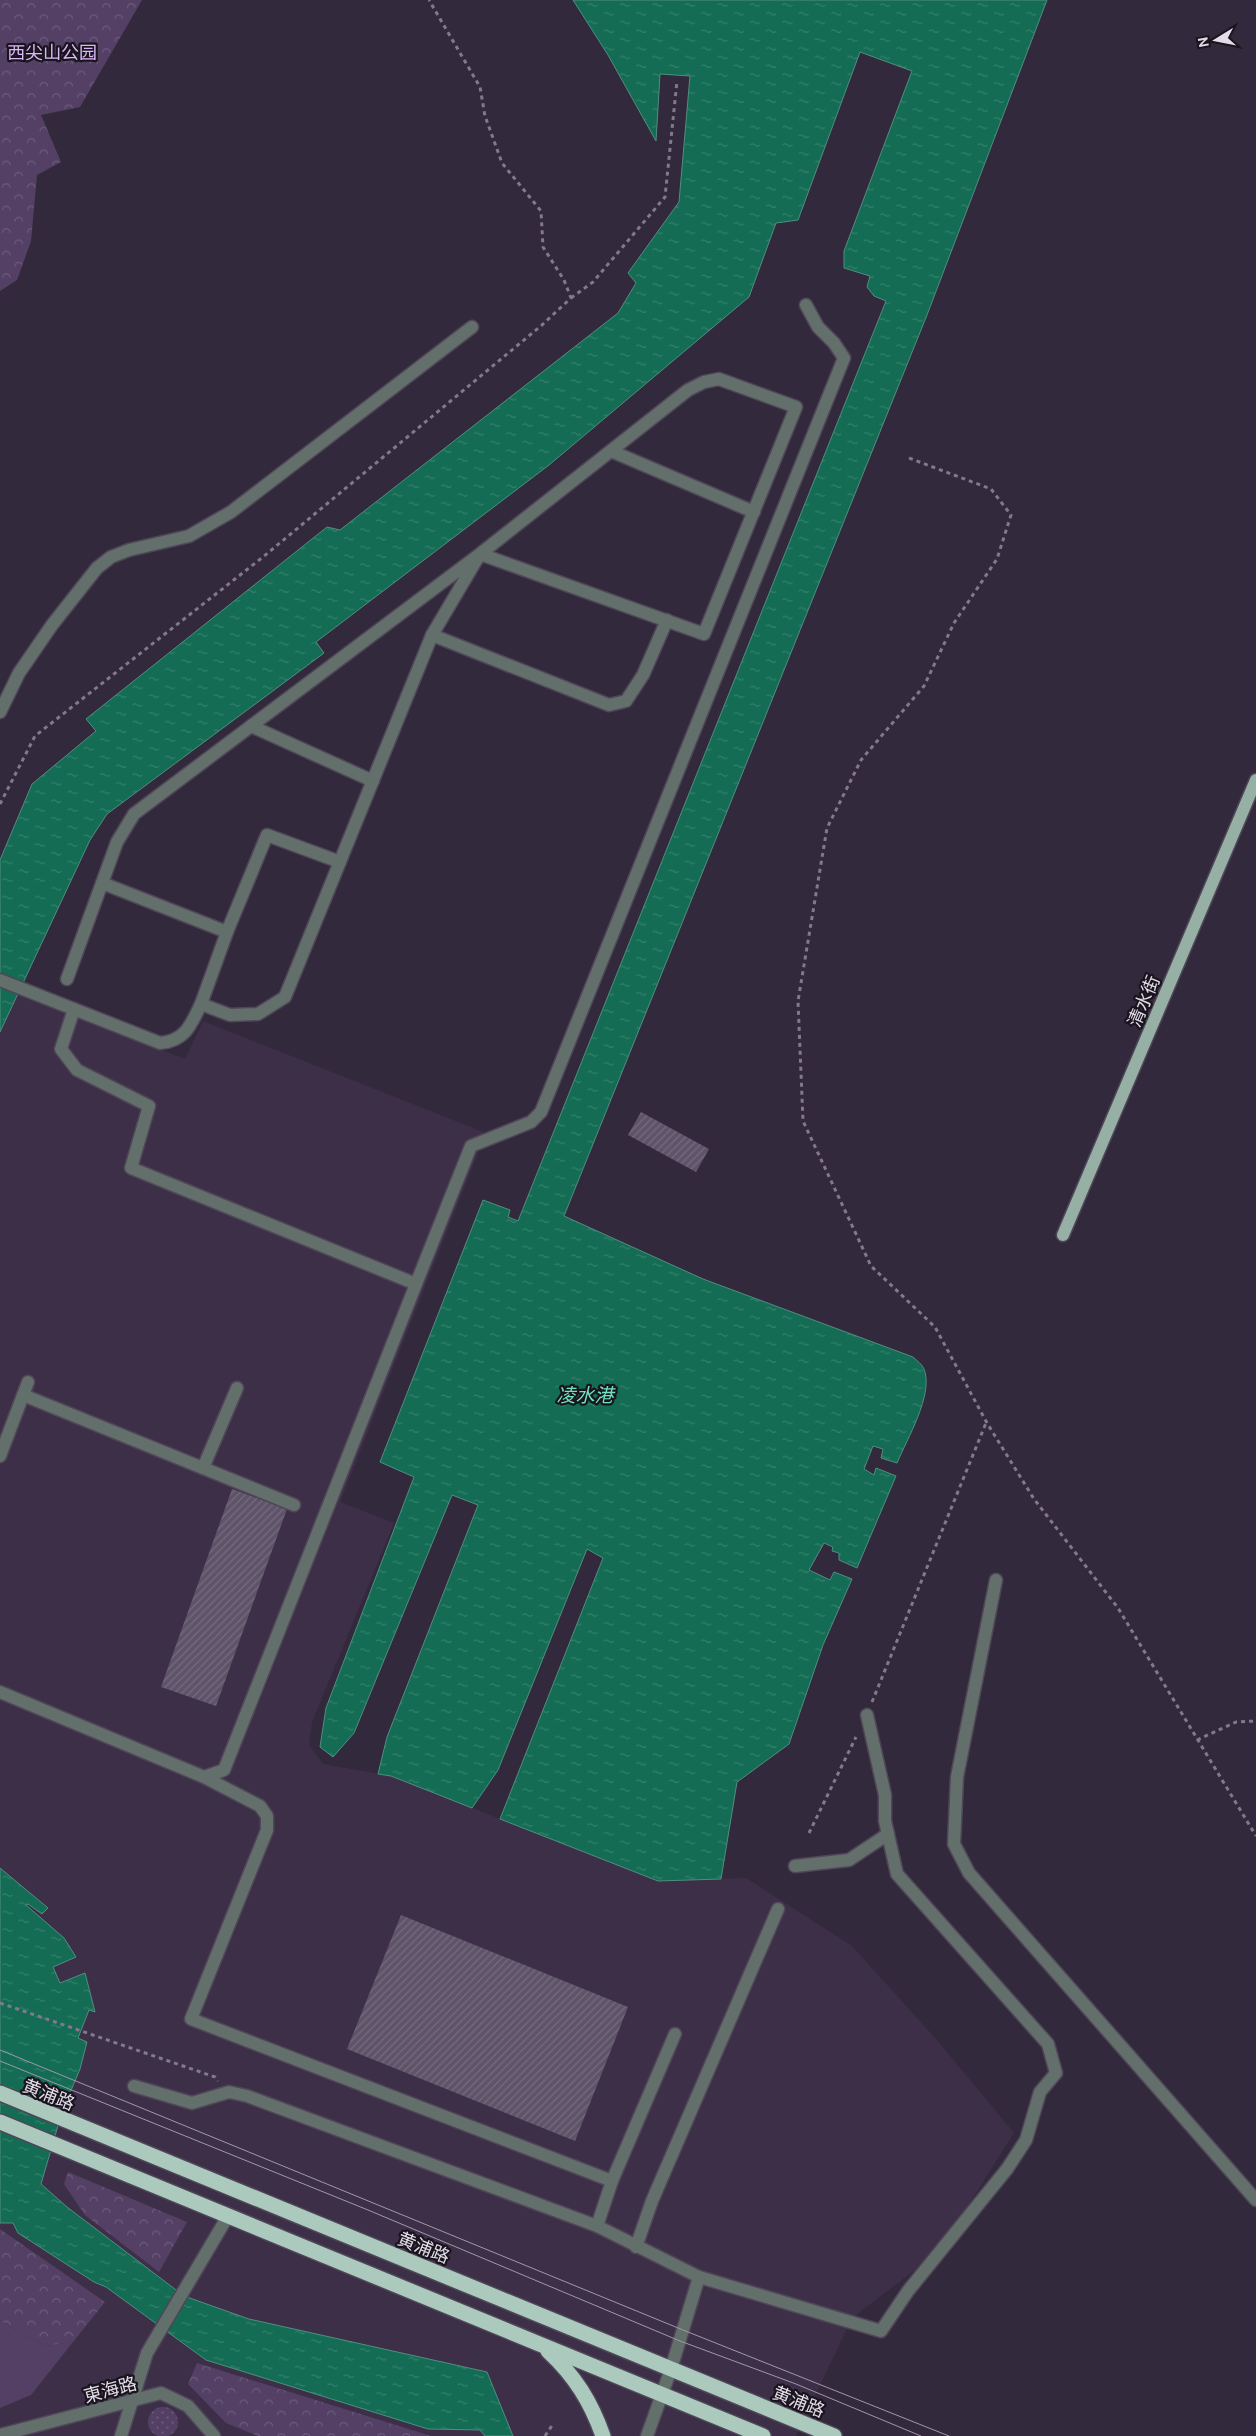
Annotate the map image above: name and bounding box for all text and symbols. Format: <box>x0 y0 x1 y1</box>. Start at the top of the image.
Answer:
north arrow <box>1191 15 1241 65</box>
text: N <box>1194 36 1212 49</box>
park label: 西尖山公园 <box>7 42 97 62</box>
street label: 清水街 <box>1123 972 1163 1030</box>
water label: 凌水港 <box>556 1384 616 1406</box>
street label: 黄浦路 <box>20 2075 78 2113</box>
street label: 黄浦路 <box>395 2228 453 2266</box>
street label: 東海路 <box>81 2372 139 2406</box>
street label: 黄浦路 <box>770 2382 828 2420</box>

